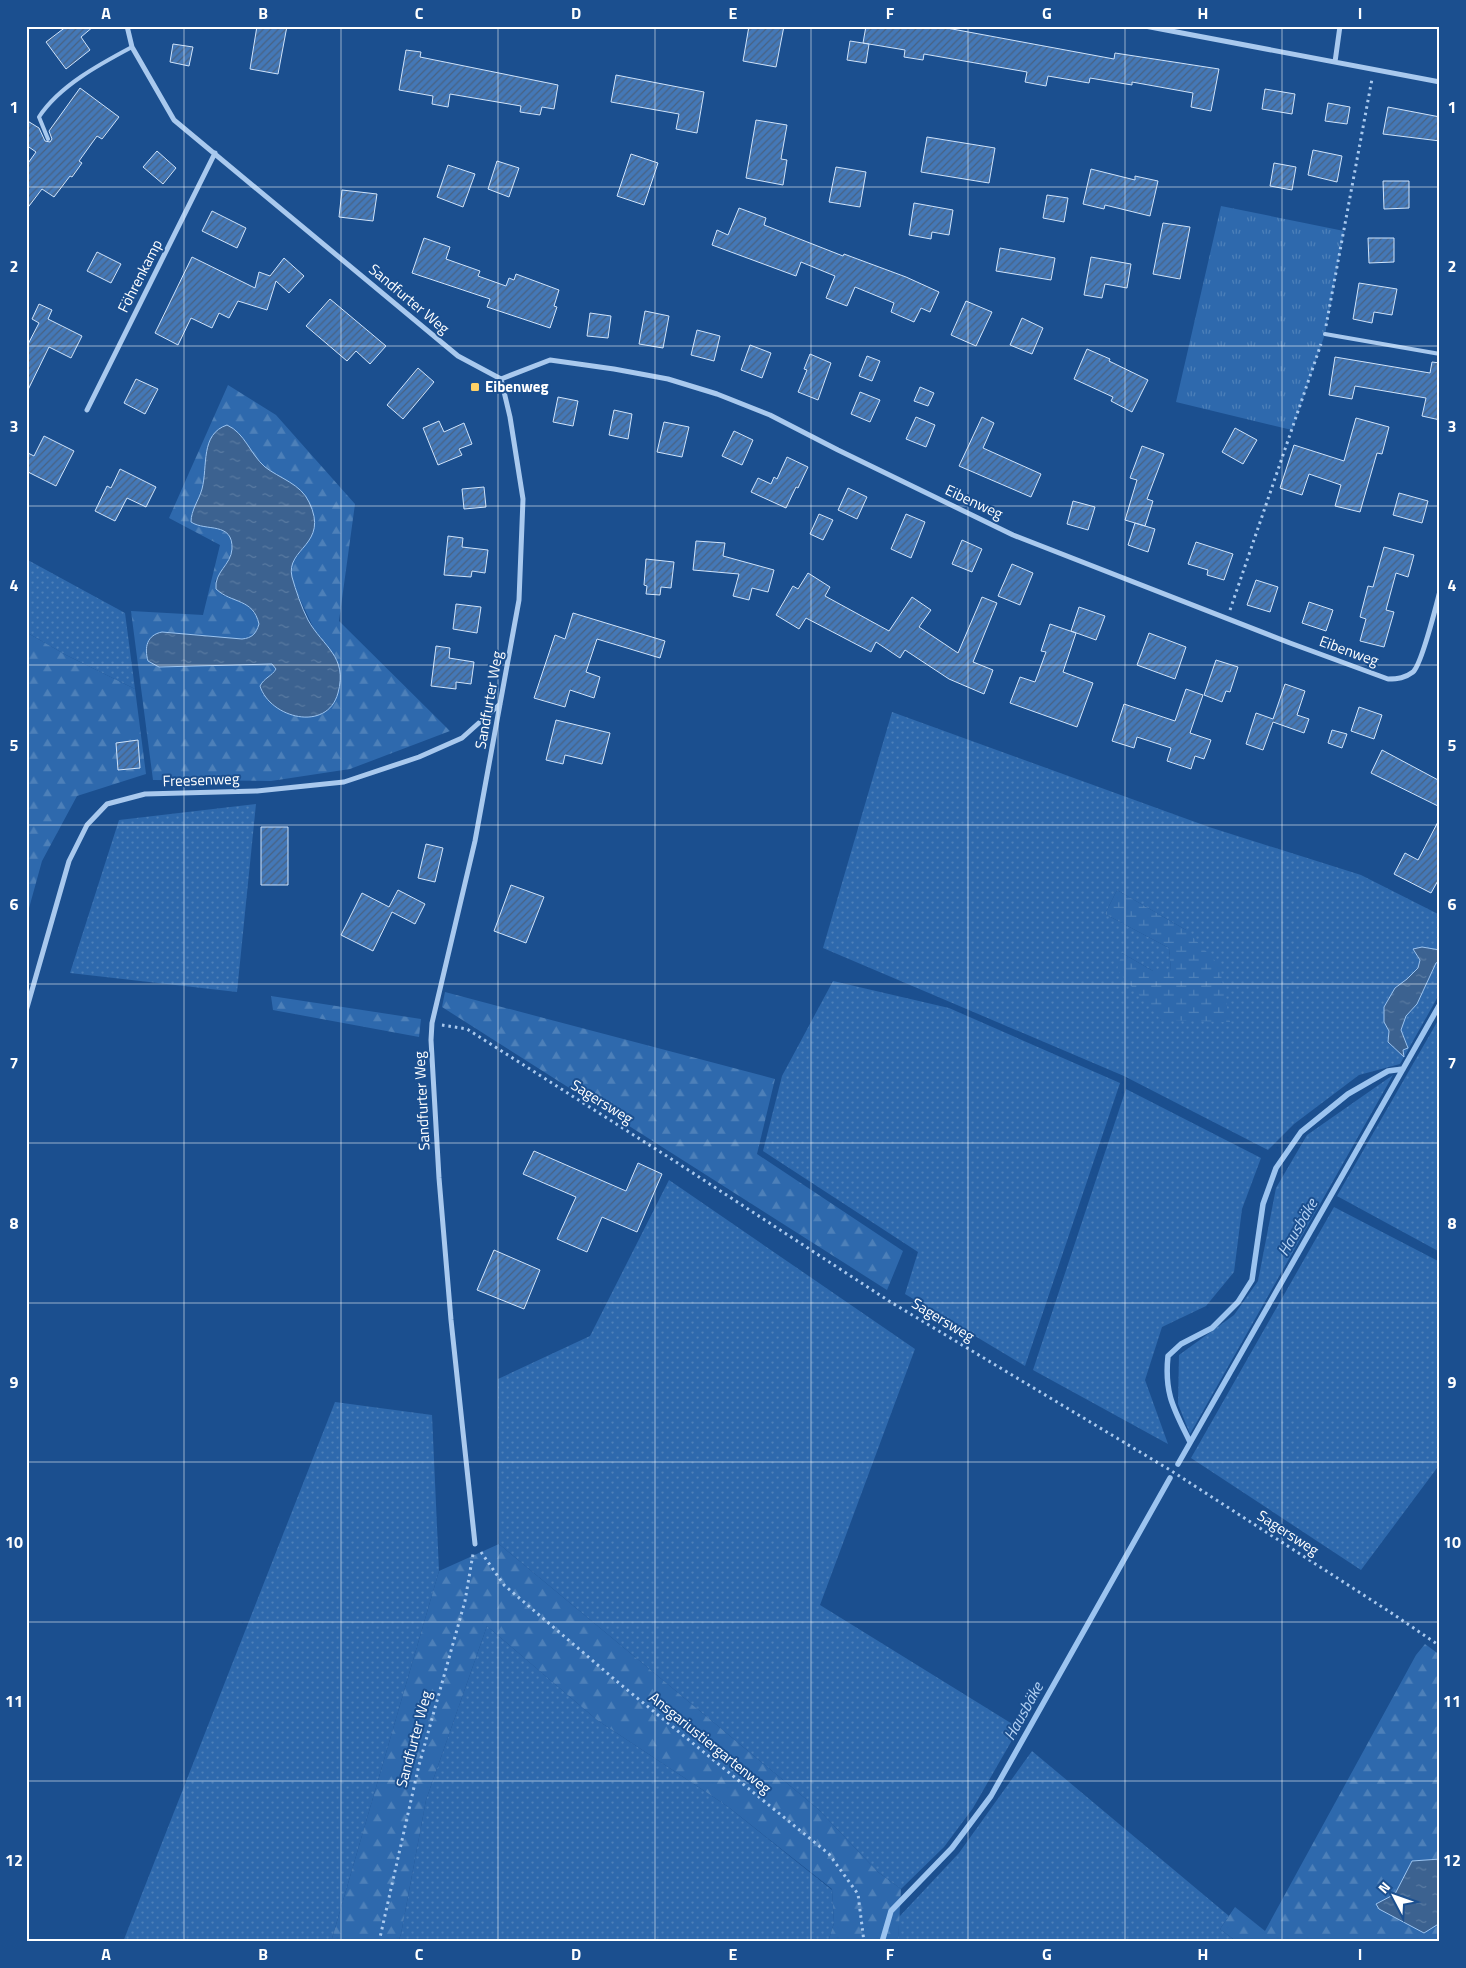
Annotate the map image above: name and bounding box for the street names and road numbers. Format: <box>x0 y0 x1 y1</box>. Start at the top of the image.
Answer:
street label: Föhrenkamp <box>111 235 168 316</box>
street label: Sandfurter Weg <box>364 258 455 340</box>
street label: Eibenweg <box>941 478 1007 525</box>
street label: Eibenweg <box>1316 629 1382 672</box>
street label: Sandfurter Weg <box>469 649 509 751</box>
street label: Freesenweg <box>162 767 240 792</box>
street label: Sandfurter Weg <box>407 1051 436 1151</box>
street label: Sagersweg <box>567 1073 638 1130</box>
street label: Sagersweg <box>907 1292 979 1348</box>
street label: Sagersweg <box>1253 1504 1324 1561</box>
street label: Ansgariustiergartenweg <box>644 1686 777 1799</box>
street label: Sandfurter Weg <box>390 1688 438 1790</box>

